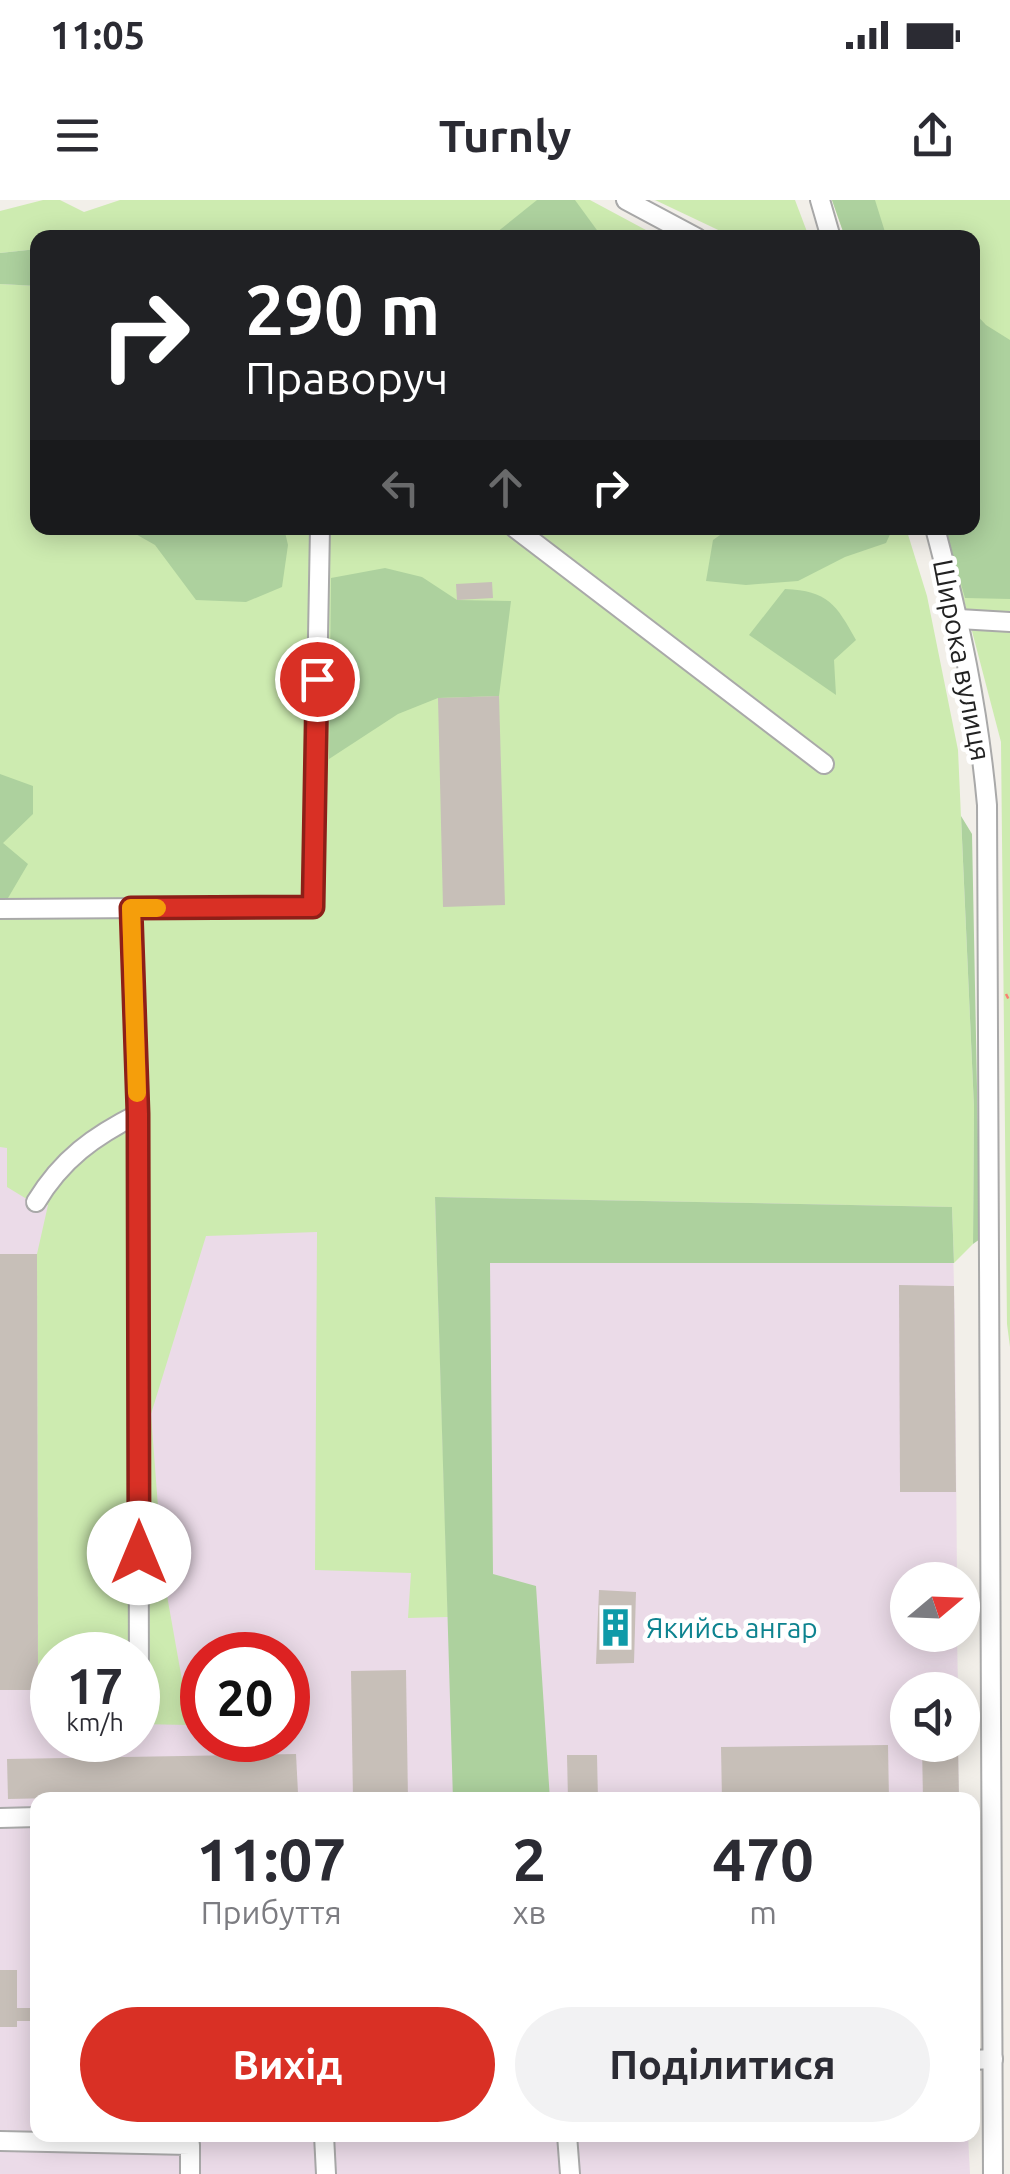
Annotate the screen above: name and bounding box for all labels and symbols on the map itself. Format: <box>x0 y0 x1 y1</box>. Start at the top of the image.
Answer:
street label: Широка вулиця <box>928 557 997 763</box>
pin <box>275 637 360 722</box>
position arrow <box>87 1501 191 1605</box>
north arrow <box>890 1562 980 1652</box>
building icon: Якийсь ангар <box>595 1607 637 1649</box>
place label: Якийсь ангар <box>646 1612 818 1643</box>
speed limit sign: 20 <box>180 1632 310 1762</box>

